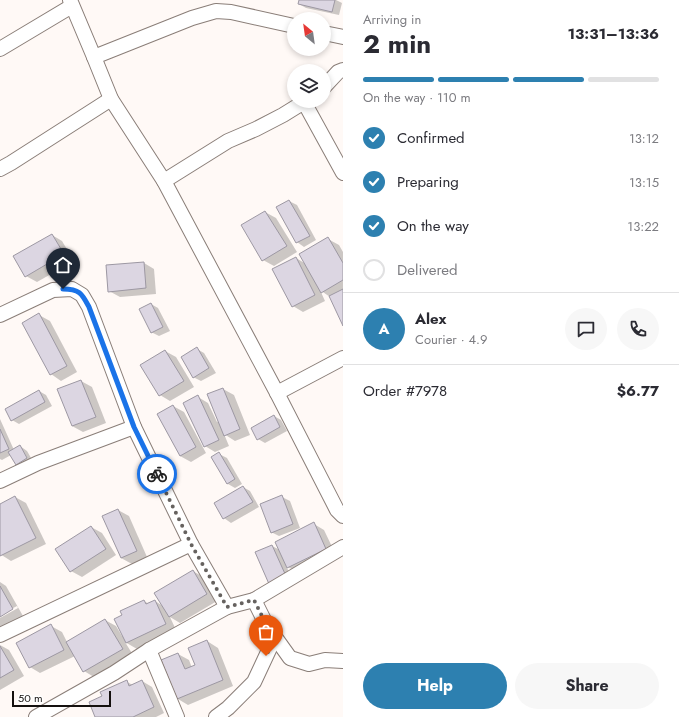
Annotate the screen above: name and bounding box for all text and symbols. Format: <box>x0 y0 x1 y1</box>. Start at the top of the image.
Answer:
text: Arriving in <box>363 10 421 29</box>
north arrow <box>287 12 331 56</box>
map controls <box>287 12 331 108</box>
text: 13:31–13:36 <box>567 23 659 45</box>
text: 2 min <box>363 25 431 63</box>
button: layers <box>287 64 331 108</box>
text: On the way · 110 m <box>363 88 471 107</box>
icon: check <box>363 127 385 149</box>
text: Confirmed <box>397 127 465 149</box>
text: 13:12 <box>629 129 659 148</box>
icon: check <box>363 171 385 193</box>
text: Preparing <box>397 171 459 193</box>
text: 13:15 <box>629 173 659 192</box>
icon: check <box>363 215 385 237</box>
text: On the way <box>397 215 469 237</box>
text: 13:22 <box>627 217 659 236</box>
pin <box>46 248 80 289</box>
icon: home <box>52 254 74 276</box>
text: Delivered <box>397 259 458 281</box>
text: Alex <box>415 308 446 330</box>
button: chat <box>565 308 607 350</box>
button: phone <box>617 308 659 350</box>
text: A <box>378 318 390 340</box>
text: Courier · 4.9 <box>415 330 488 349</box>
text: Order #7978 <box>363 380 447 402</box>
text: $6.77 <box>617 380 659 402</box>
courier <box>137 454 177 494</box>
icon: bike <box>146 463 168 485</box>
pin <box>249 615 283 656</box>
icon: bag <box>255 621 277 643</box>
button: Help <box>363 663 507 709</box>
button: Share <box>515 663 659 709</box>
scale bar <box>12 689 111 708</box>
text: 50 m <box>18 690 43 706</box>

